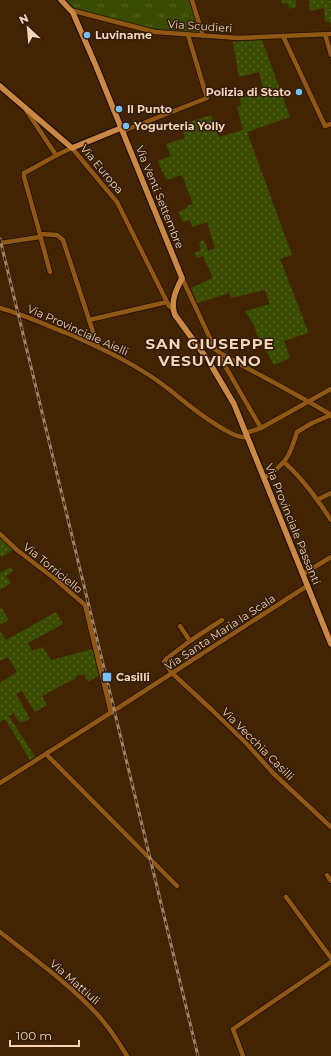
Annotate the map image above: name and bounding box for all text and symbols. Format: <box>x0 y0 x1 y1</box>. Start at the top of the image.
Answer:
north arrow <box>8 8 48 48</box>
text: N <box>17 11 31 27</box>
street label: Via Scudieri <box>167 17 233 35</box>
place label: Luviname <box>95 28 152 42</box>
marker: Luviname <box>82 30 92 40</box>
place label: Polizia di Stato <box>206 85 291 99</box>
marker: Polizia di Stato <box>294 87 304 97</box>
place label: Il Punto <box>127 102 172 116</box>
marker: Il Punto <box>114 104 124 114</box>
place label: Yogurteria Yolly <box>133 119 225 133</box>
marker: Yogurteria Yolly <box>121 121 131 131</box>
street label: Via Europa <box>77 142 127 196</box>
street label: Via Venti Settembre <box>133 143 187 251</box>
street label: Via Provinciale Aielli <box>25 301 131 359</box>
district label: SAN GIUSEPPE VESUVIANO <box>145 334 275 370</box>
street label: Via Provinciale Passanti <box>262 461 324 587</box>
street label: Via Torriciello <box>20 540 86 596</box>
street label: Via Santa Maria la Scala <box>162 591 278 673</box>
place label: Casilli <box>116 670 150 684</box>
marker: Casilli <box>101 671 113 683</box>
street label: Via Vecchia Casilli <box>219 705 297 783</box>
street label: Via Mattiuli <box>47 956 103 1008</box>
scale bar <box>10 1022 79 1048</box>
text: 100 m <box>16 1028 52 1043</box>

